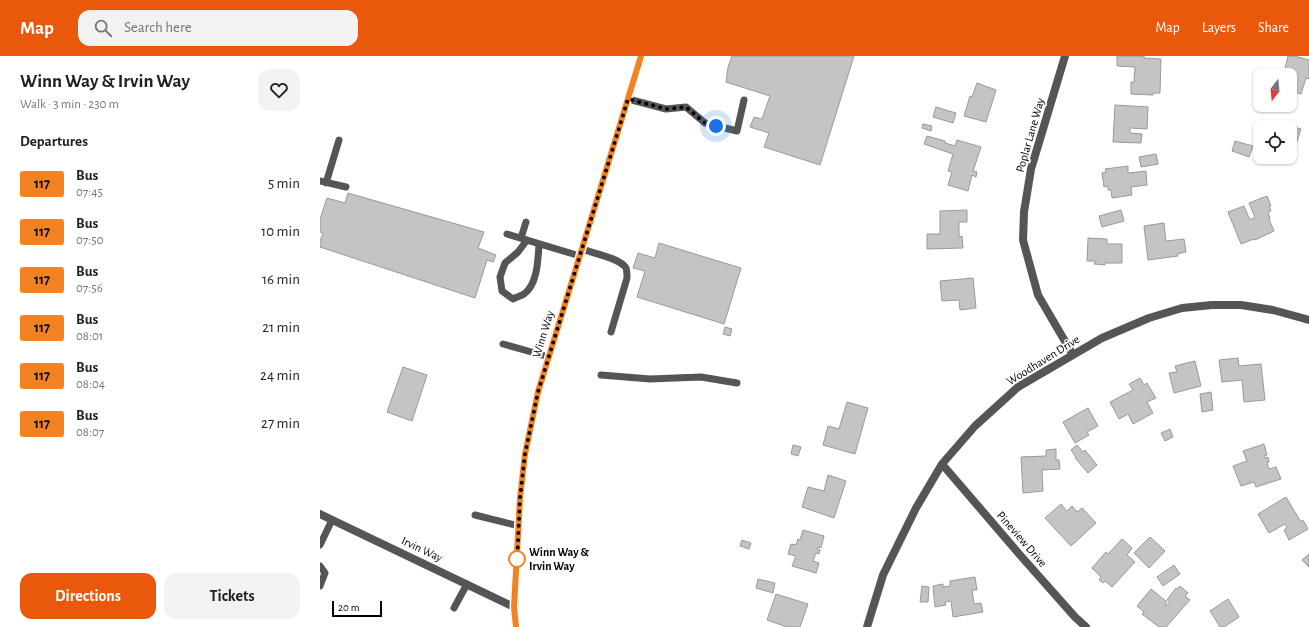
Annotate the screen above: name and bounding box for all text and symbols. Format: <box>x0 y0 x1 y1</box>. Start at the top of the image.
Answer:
search box <box>78 10 358 46</box>
icon: search <box>92 17 114 39</box>
text: Map <box>20 19 54 38</box>
text: Search here <box>124 20 192 35</box>
text: Map <box>1155 21 1180 35</box>
text: Layers <box>1202 21 1236 35</box>
text: Share <box>1258 21 1289 35</box>
north arrow <box>1253 68 1297 112</box>
map controls <box>1253 68 1297 164</box>
button: heart <box>258 69 300 111</box>
text: Winn Way & Irvin Way <box>20 72 190 91</box>
street label: Poplar Lane Way <box>1014 96 1047 174</box>
text: Walk · 3 min · 230 m <box>20 98 119 111</box>
your location <box>706 116 726 136</box>
button: locate <box>1253 120 1297 164</box>
text: Departures <box>20 134 88 149</box>
text: Bus <box>76 168 98 183</box>
text: 5 min <box>268 176 300 191</box>
text: 117 <box>34 177 50 191</box>
text: 07:45 <box>76 186 103 199</box>
text: Bus <box>76 216 98 231</box>
text: 10 min <box>261 224 300 239</box>
text: 117 <box>34 225 50 239</box>
text: 07:50 <box>76 234 104 247</box>
text: Bus <box>76 264 98 279</box>
text: 16 min <box>262 272 300 287</box>
text: 117 <box>34 273 50 287</box>
text: 07:56 <box>76 282 103 295</box>
street label: Winn Way <box>530 309 557 359</box>
text: Bus <box>76 312 98 327</box>
text: 21 min <box>262 320 300 335</box>
text: 117 <box>34 321 50 335</box>
text: 08:01 <box>76 330 103 343</box>
street label: Woodhaven Drive <box>1004 333 1082 387</box>
text: Bus <box>76 360 98 375</box>
text: 24 min <box>260 368 300 383</box>
text: 117 <box>34 369 50 383</box>
text: 08:04 <box>76 378 105 391</box>
text: Bus <box>76 408 98 423</box>
text: 27 min <box>261 416 300 431</box>
text: 117 <box>34 417 50 431</box>
text: 08:07 <box>76 426 104 439</box>
street label: Pineview Drive <box>995 509 1049 569</box>
street label: Irvin Way <box>399 534 444 565</box>
place label: Winn Way & Irvin Way <box>529 546 589 573</box>
marker: Winn Way & Irvin Way <box>508 550 526 568</box>
button: Directions <box>20 573 156 619</box>
button: Tickets <box>164 573 300 619</box>
scale bar <box>332 599 382 618</box>
text: 20 m <box>338 602 359 613</box>

